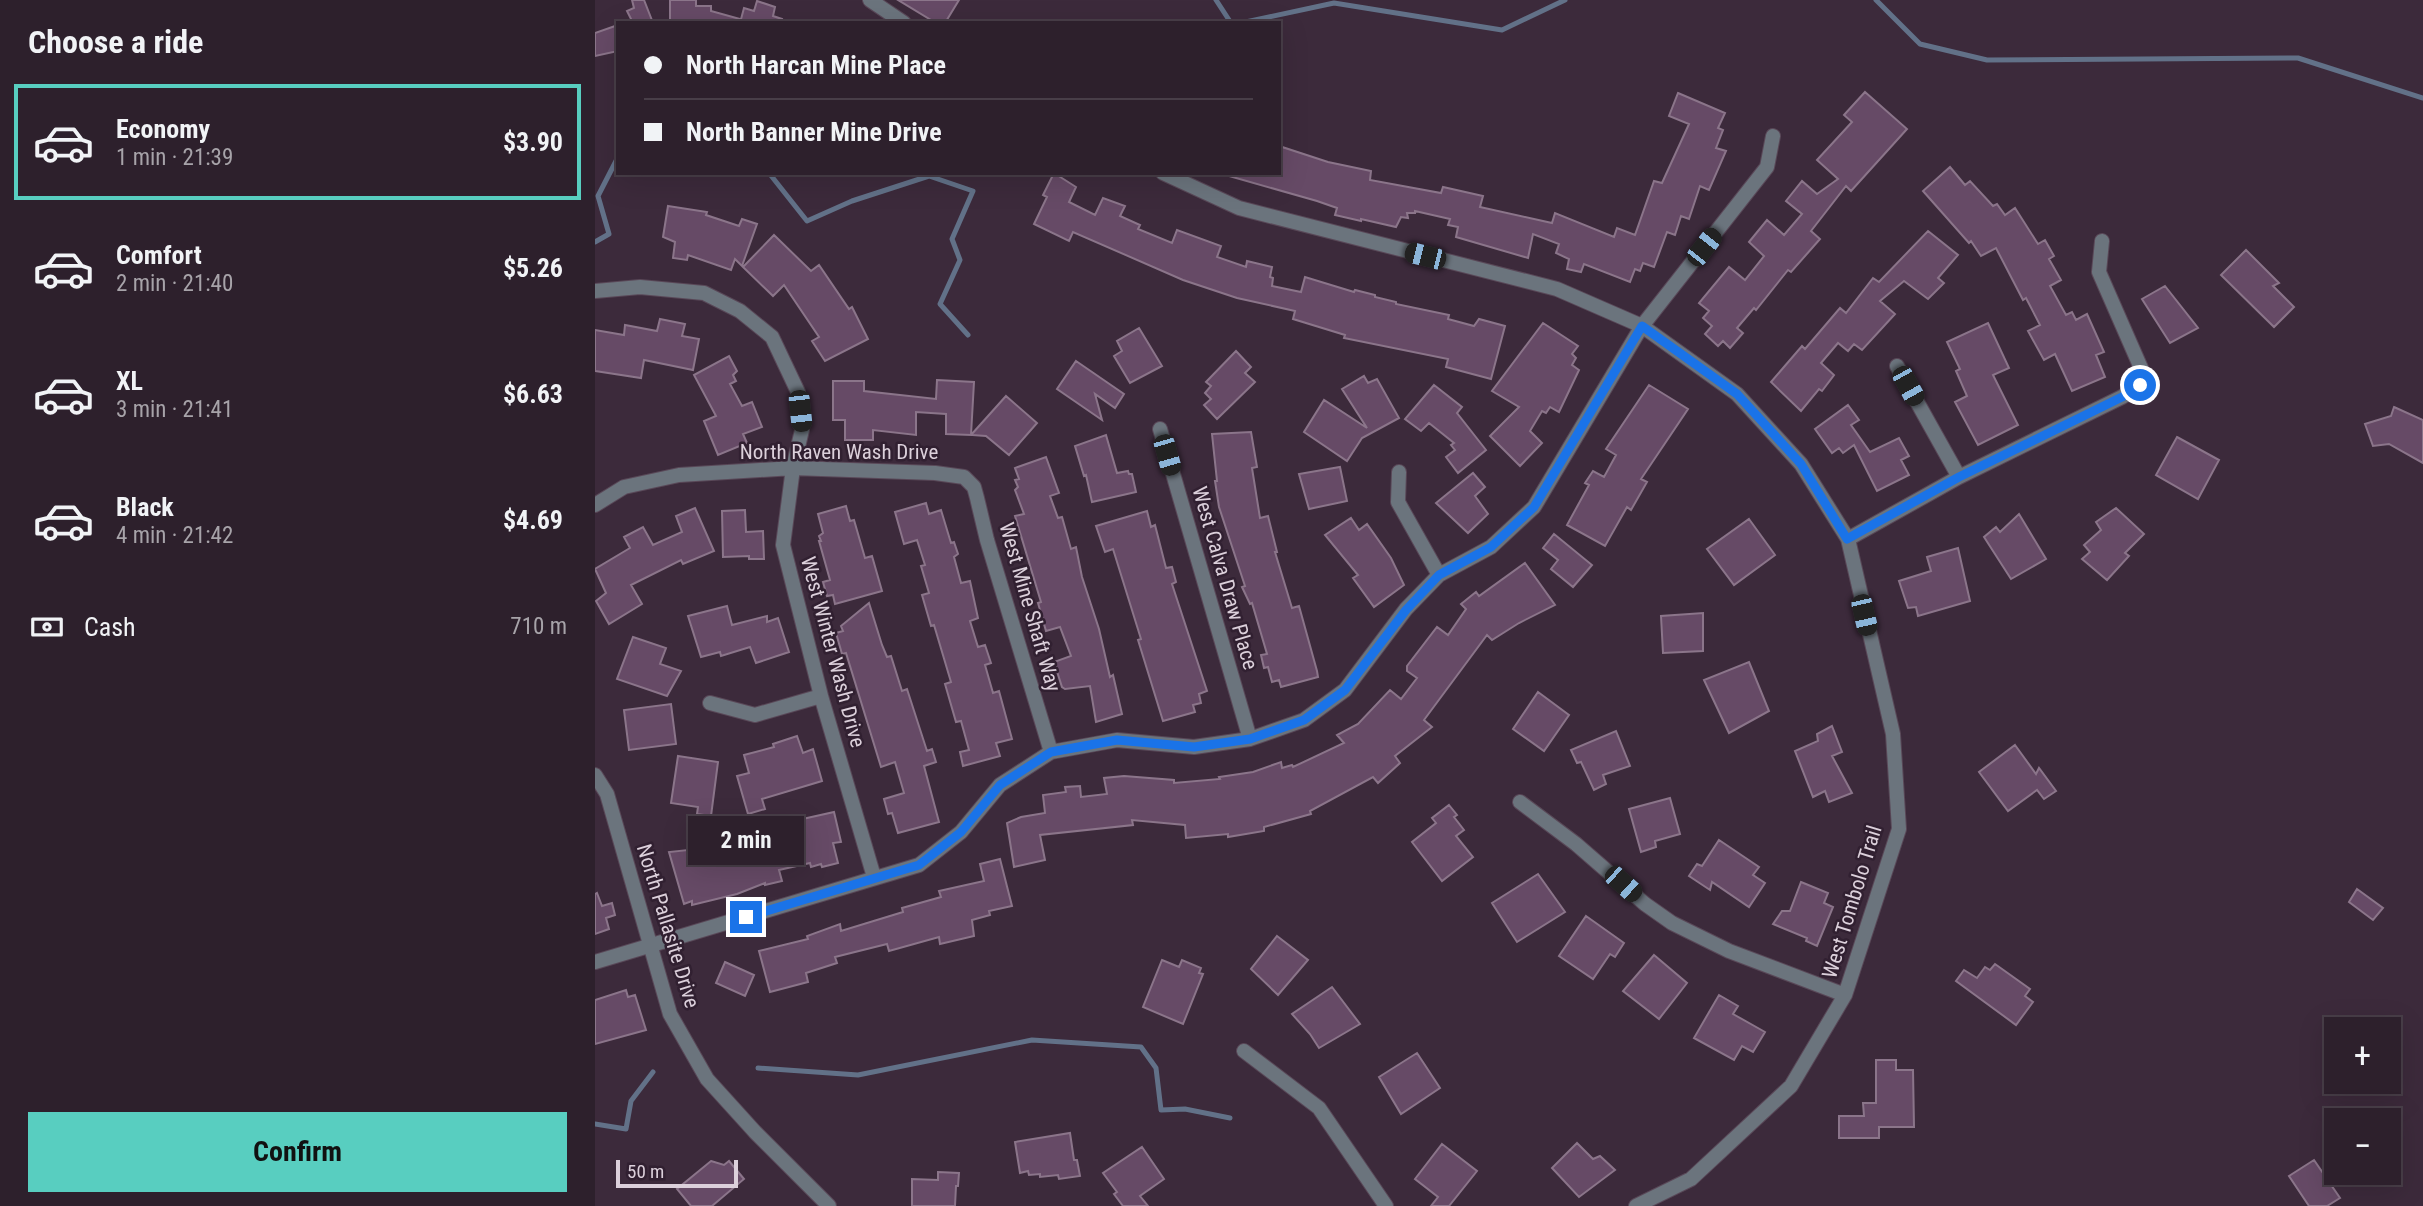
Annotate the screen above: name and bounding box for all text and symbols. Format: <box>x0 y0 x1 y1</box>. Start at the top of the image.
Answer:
text: Choose a ride <box>28 23 203 61</box>
text: North Harcan Mine Place <box>686 50 946 80</box>
icon: car <box>32 111 95 174</box>
text: Economy <box>116 114 210 144</box>
text: North Banner Mine Drive <box>686 117 942 147</box>
text: $3.90 <box>503 127 563 157</box>
text: 1 min · 21:39 <box>116 144 233 171</box>
car <box>1683 224 1726 270</box>
icon: car <box>32 237 95 300</box>
text: Comfort <box>116 240 202 270</box>
car <box>1403 241 1448 271</box>
text: $5.26 <box>503 253 563 283</box>
text: 2 min · 21:40 <box>116 270 233 297</box>
icon: car <box>32 363 95 426</box>
car <box>1889 363 1928 409</box>
text: XL <box>116 366 143 396</box>
route start <box>2124 369 2156 401</box>
text: $6.63 <box>503 379 563 409</box>
car <box>788 389 813 433</box>
text: 3 min · 21:41 <box>116 396 233 423</box>
car <box>1152 432 1183 478</box>
street label: North Raven Wash Drive <box>740 440 938 464</box>
street label: West Calva Draw Place <box>1187 484 1263 672</box>
icon: car <box>32 489 95 552</box>
text: Black <box>116 492 174 522</box>
text: $4.69 <box>503 505 563 535</box>
street label: West Mine Shaft Way <box>994 520 1066 695</box>
text: 4 min · 21:42 <box>116 522 233 549</box>
street label: West Winter Wash Drive <box>796 554 870 750</box>
car <box>1850 592 1879 638</box>
icon: cash <box>28 608 66 646</box>
text: Cash <box>84 612 136 642</box>
text: 710 m <box>510 613 567 640</box>
callout: 2 min <box>688 816 804 864</box>
street label: West Tombolo Trail <box>1817 823 1887 981</box>
text: 2 min <box>720 827 772 854</box>
street label: North Pallasite Drive <box>632 841 704 1011</box>
car <box>1601 862 1646 906</box>
route end <box>730 901 762 933</box>
map controls <box>2324 1017 2401 1185</box>
button: + <box>2324 1017 2401 1094</box>
button: − <box>2324 1108 2401 1185</box>
button: Confirm <box>28 1112 567 1192</box>
scale bar <box>616 1157 739 1189</box>
text: 50 m <box>627 1160 664 1183</box>

